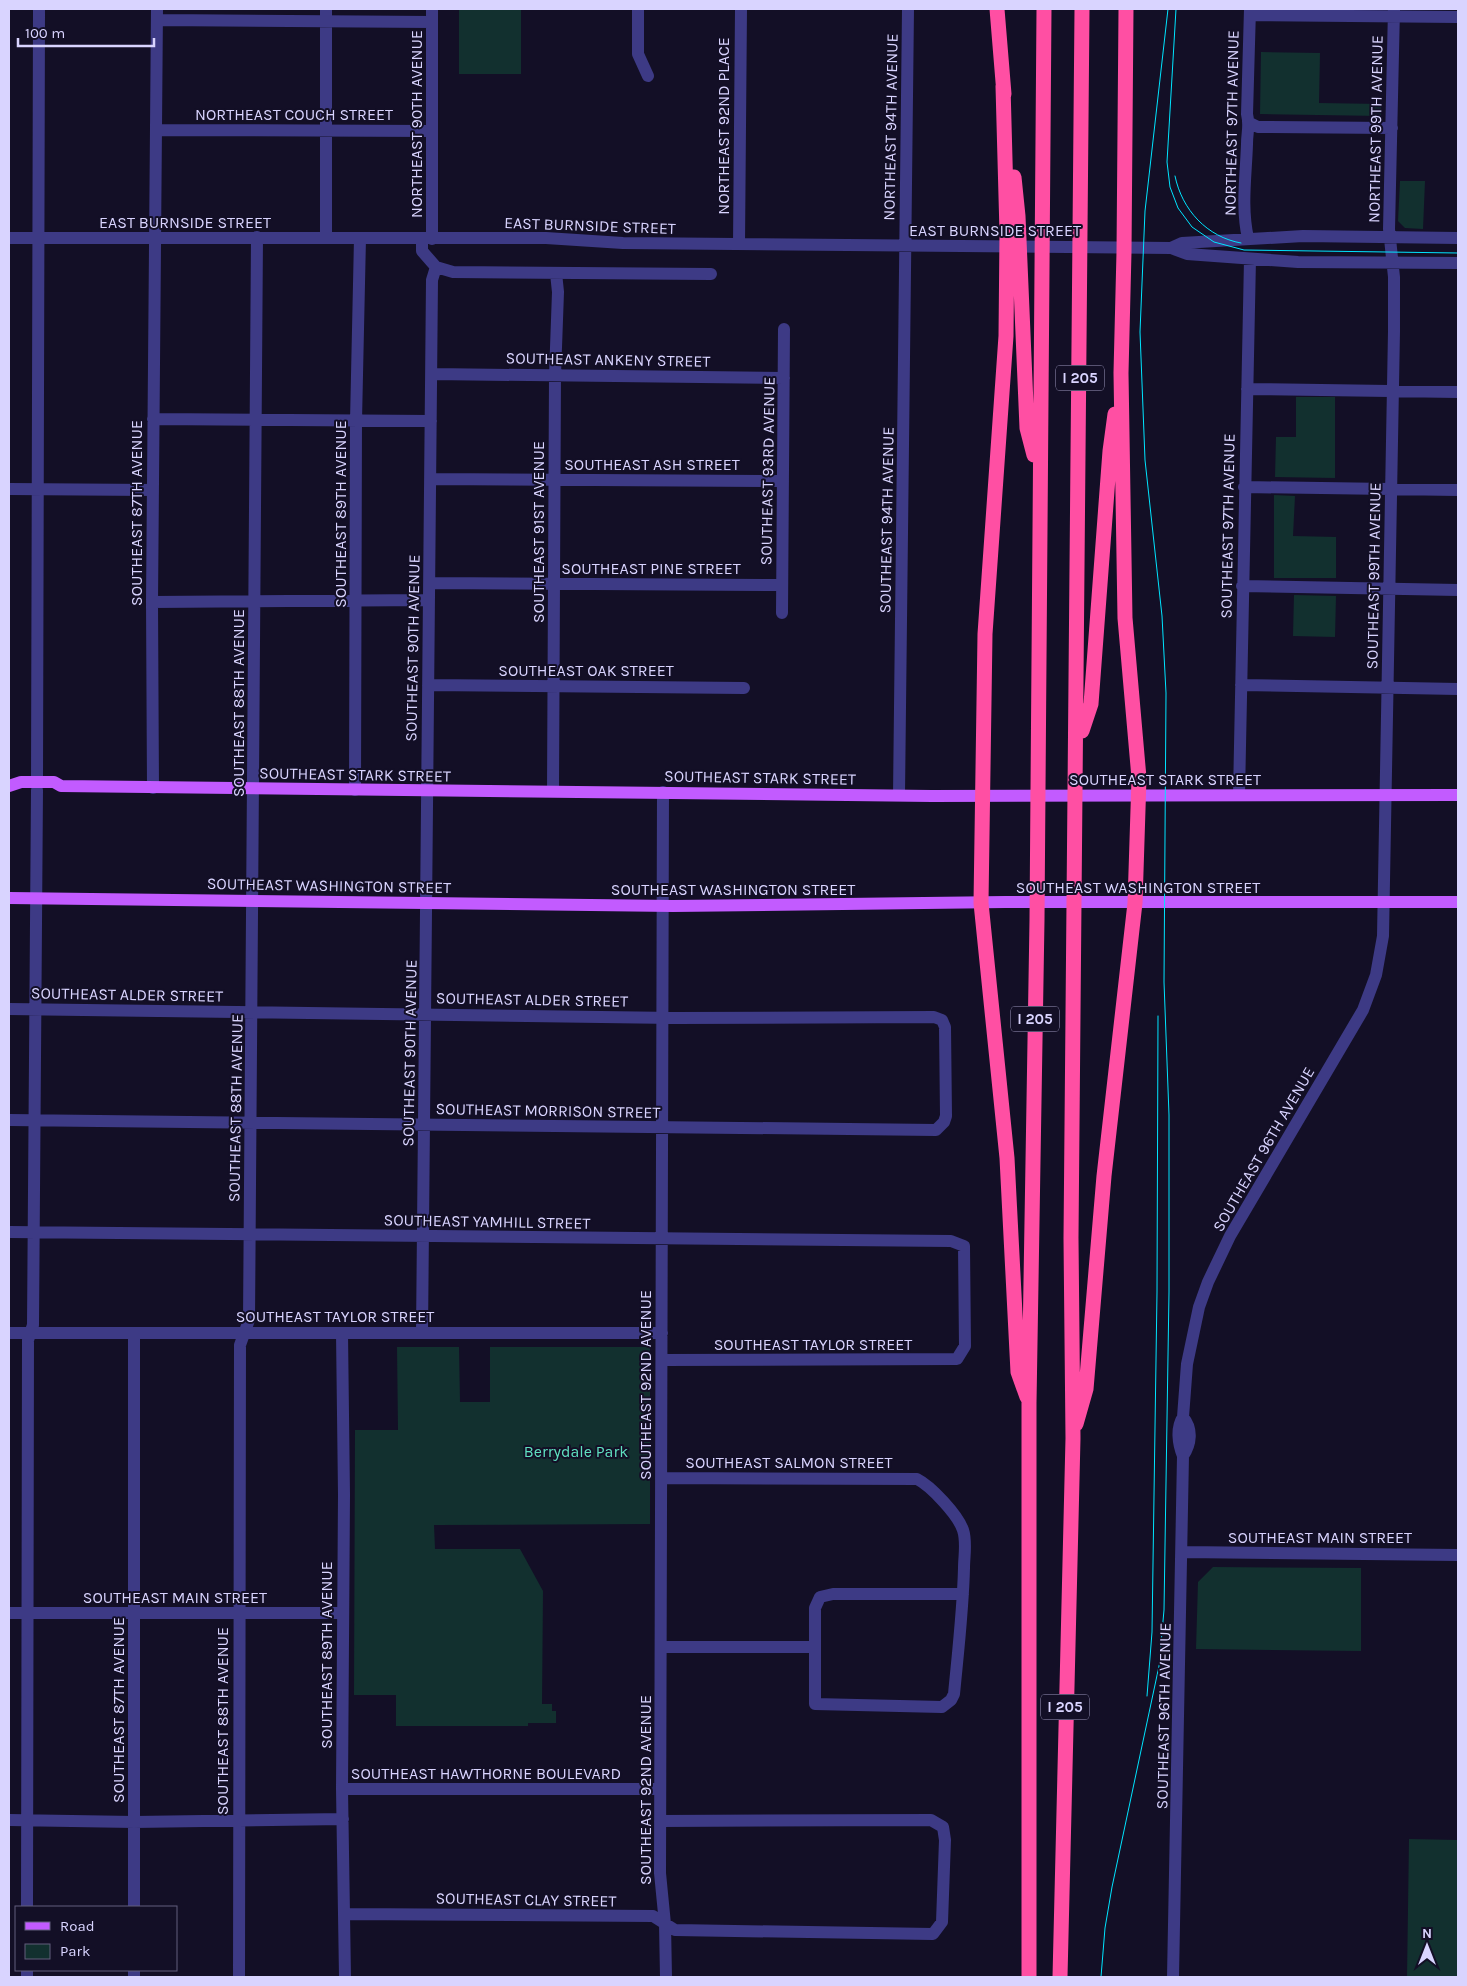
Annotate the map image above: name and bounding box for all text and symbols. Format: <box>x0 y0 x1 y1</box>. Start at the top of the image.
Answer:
scale bar <box>18 15 154 47</box>
text: 100 m <box>25 24 65 42</box>
street label: NORTHEAST 90TH AVENUE <box>407 30 426 218</box>
street label: NORTHEAST 97TH AVENUE <box>1220 30 1243 216</box>
street label: NORTHEAST 94TH AVENUE <box>879 33 902 221</box>
street label: NORTHEAST 99TH AVENUE <box>1364 35 1387 223</box>
street label: NORTHEAST 92ND PLACE <box>714 37 733 215</box>
street label: NORTHEAST COUCH STREET <box>195 105 393 124</box>
street label: EAST BURNSIDE STREET <box>99 213 271 232</box>
street label: EAST BURNSIDE STREET <box>504 213 676 238</box>
street label: EAST BURNSIDE STREET <box>909 221 1081 240</box>
street label: SOUTHEAST ANKENY STREET <box>506 348 710 371</box>
road number: I 205 <box>1056 366 1104 390</box>
street label: SOUTHEAST 93RD AVENUE <box>756 376 779 566</box>
street label: SOUTHEAST 87TH AVENUE <box>127 420 146 606</box>
street label: SOUTHEAST 89TH AVENUE <box>331 420 350 608</box>
street label: SOUTHEAST 94TH AVENUE <box>875 427 898 613</box>
street label: SOUTHEAST 97TH AVENUE <box>1216 433 1239 619</box>
street label: SOUTHEAST 91ST AVENUE <box>529 441 548 623</box>
street label: SOUTHEAST ASH STREET <box>564 455 740 474</box>
street label: SOUTHEAST 99TH AVENUE <box>1362 482 1385 670</box>
street label: SOUTHEAST 90TH AVENUE <box>401 554 424 742</box>
street label: SOUTHEAST PINE STREET <box>561 559 741 578</box>
street label: SOUTHEAST 88TH AVENUE <box>229 609 248 797</box>
street label: SOUTHEAST OAK STREET <box>498 661 674 680</box>
street label: SOUTHEAST STARK STREET <box>259 763 451 786</box>
street label: SOUTHEAST STARK STREET <box>664 766 856 789</box>
street label: SOUTHEAST STARK STREET <box>1069 770 1261 789</box>
street label: SOUTHEAST WASHINGTON STREET <box>207 874 451 897</box>
street label: SOUTHEAST WASHINGTON STREET <box>1016 878 1260 897</box>
street label: SOUTHEAST WASHINGTON STREET <box>611 880 855 899</box>
street label: SOUTHEAST 90TH AVENUE <box>398 959 421 1147</box>
street label: SOUTHEAST ALDER STREET <box>31 983 223 1006</box>
street label: SOUTHEAST ALDER STREET <box>436 988 628 1011</box>
road number: I 205 <box>1011 1006 1059 1032</box>
street label: SOUTHEAST 88TH AVENUE <box>224 1014 247 1202</box>
street label: SOUTHEAST 96TH AVENUE <box>1208 1064 1318 1235</box>
street label: SOUTHEAST MORRISON STREET <box>435 1099 661 1122</box>
street label: SOUTHEAST YAMHILL STREET <box>384 1210 590 1233</box>
street label: SOUTHEAST 92ND AVENUE <box>636 1290 655 1480</box>
street label: SOUTHEAST TAYLOR STREET <box>236 1307 434 1326</box>
street label: SOUTHEAST TAYLOR STREET <box>714 1335 912 1354</box>
park label: Berrydale Park <box>524 1442 628 1461</box>
street label: SOUTHEAST SALMON STREET <box>685 1453 893 1472</box>
street label: SOUTHEAST MAIN STREET <box>1228 1528 1412 1547</box>
street label: SOUTHEAST 89TH AVENUE <box>317 1561 336 1749</box>
street label: SOUTHEAST MAIN STREET <box>83 1588 267 1607</box>
street label: SOUTHEAST 87TH AVENUE <box>109 1617 128 1803</box>
street label: SOUTHEAST 96TH AVENUE <box>1152 1622 1175 1810</box>
street label: SOUTHEAST 88TH AVENUE <box>213 1627 232 1815</box>
road number: I 205 <box>1041 1694 1089 1720</box>
street label: SOUTHEAST 92ND AVENUE <box>636 1695 655 1885</box>
street label: SOUTHEAST HAWTHORNE BOULEVARD <box>351 1764 621 1783</box>
street label: SOUTHEAST CLAY STREET <box>435 1888 617 1911</box>
legend <box>15 1906 178 1971</box>
text: Road <box>60 1917 95 1935</box>
north arrow <box>1402 1921 1452 1971</box>
text: N <box>1422 1925 1432 1942</box>
text: Park <box>60 1942 90 1960</box>

